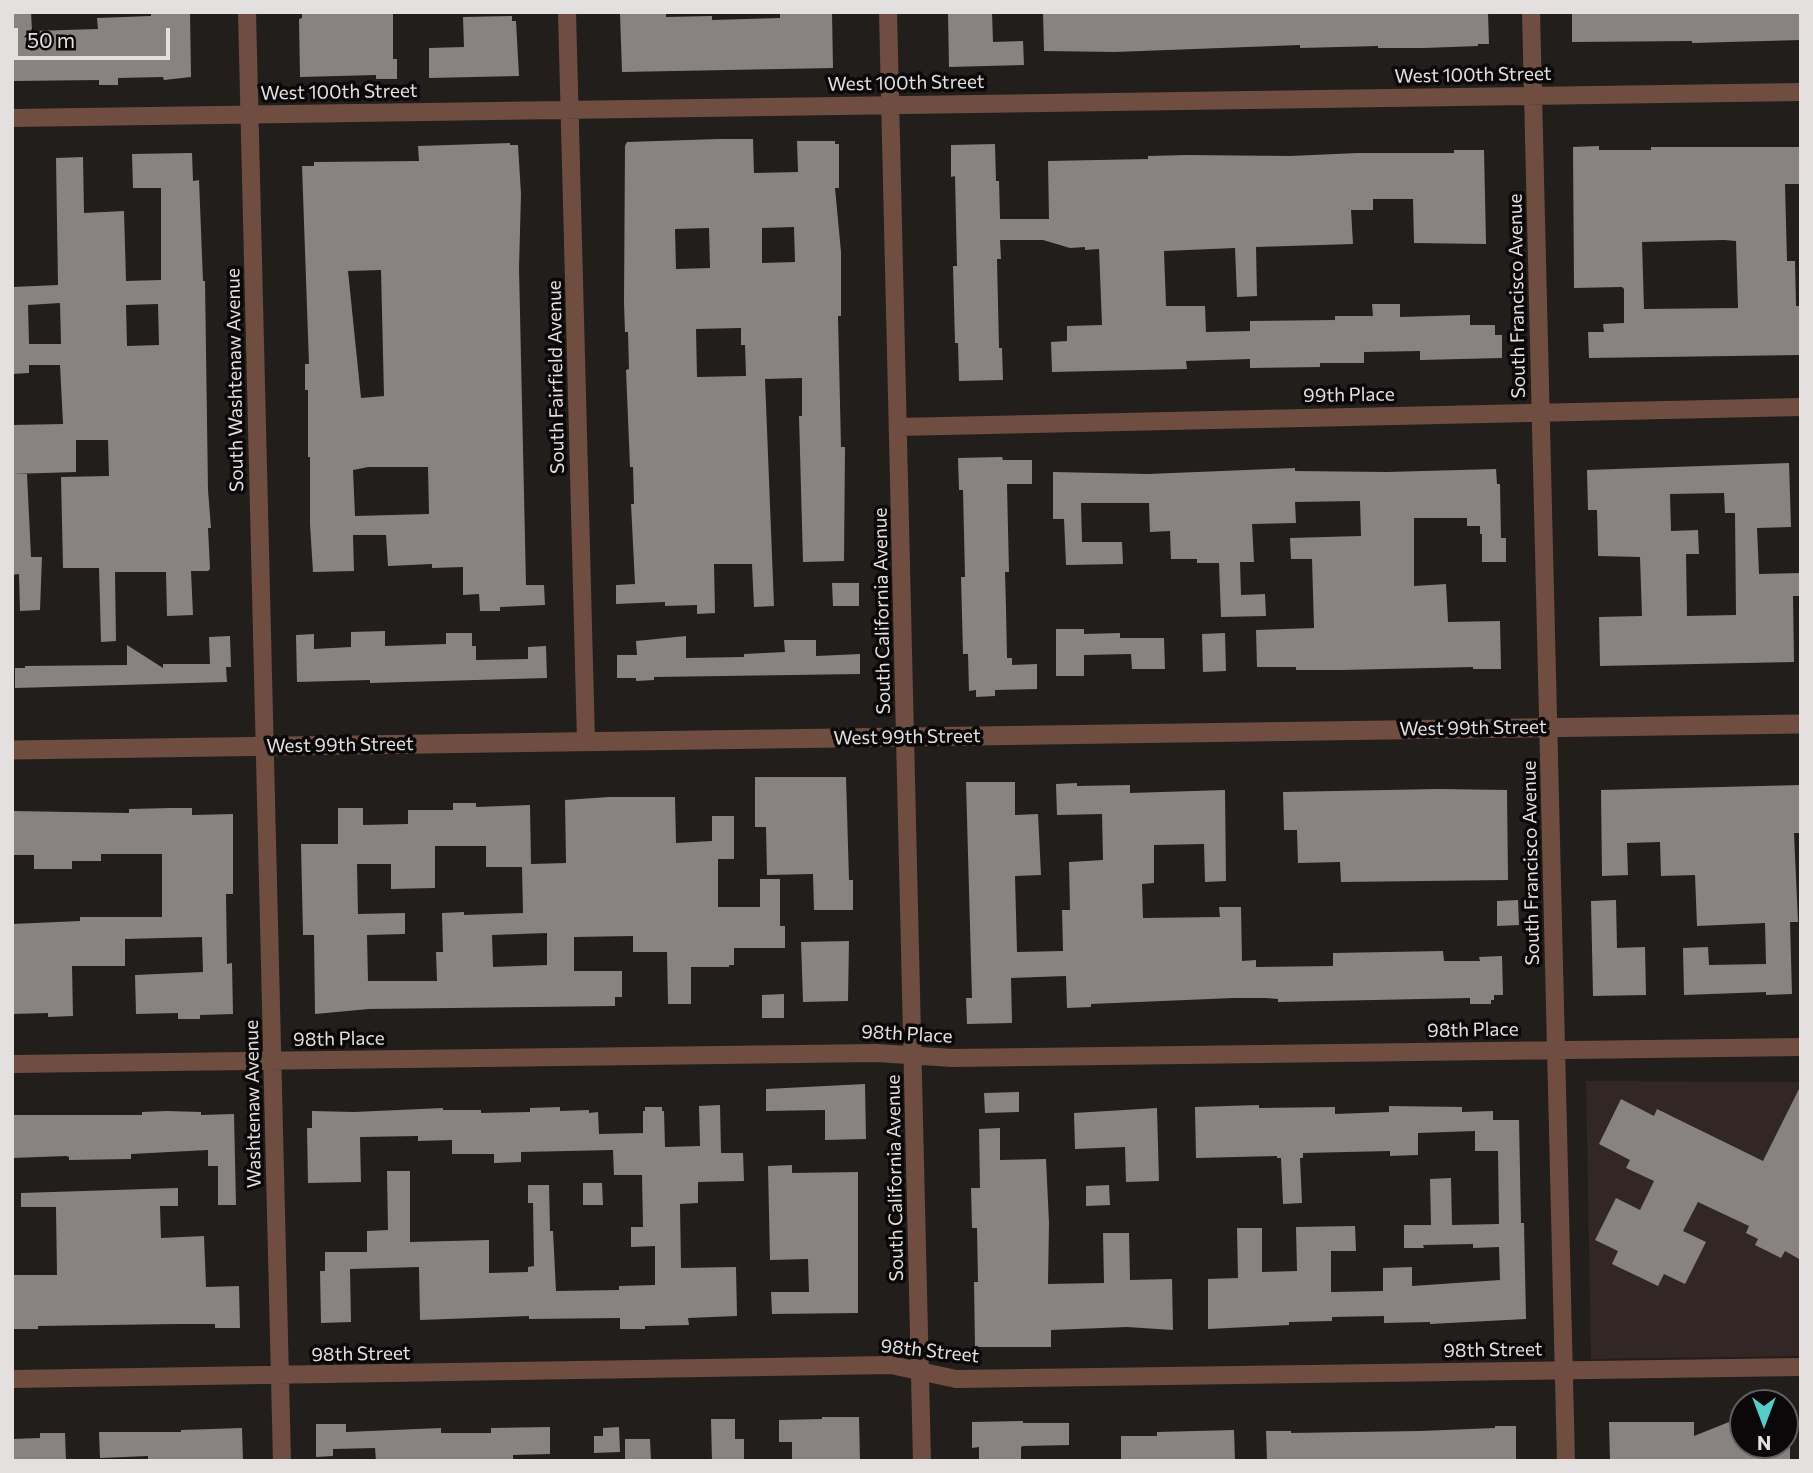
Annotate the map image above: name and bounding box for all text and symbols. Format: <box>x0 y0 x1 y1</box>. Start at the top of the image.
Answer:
scale bar <box>18 14 173 58</box>
text: 50 m <box>27 27 75 52</box>
street label: West 100th Street <box>1394 62 1552 88</box>
street label: West 100th Street <box>827 70 985 96</box>
street label: West 100th Street <box>260 79 418 105</box>
street label: South Francisco Avenue <box>1504 193 1530 399</box>
street label: South Washtenaw Avenue <box>222 268 248 492</box>
street label: South Fairfield Avenue <box>543 280 569 474</box>
street label: 99th Place <box>1303 383 1395 407</box>
street label: South California Avenue <box>869 507 895 715</box>
street label: West 99th Street <box>1399 715 1547 741</box>
street label: West 99th Street <box>833 724 981 750</box>
street label: West 99th Street <box>266 732 414 758</box>
street label: South Francisco Avenue <box>1518 760 1544 966</box>
street label: 98th Place <box>1427 1018 1519 1042</box>
street label: Washtenaw Avenue <box>240 1020 266 1188</box>
street label: 98th Place <box>861 1020 953 1048</box>
street label: 98th Place <box>293 1027 385 1051</box>
street label: South California Avenue <box>882 1074 908 1282</box>
street label: 98th Street <box>880 1334 980 1368</box>
street label: 98th Street <box>1443 1338 1543 1362</box>
street label: 98th Street <box>311 1342 411 1366</box>
north arrow <box>1729 1389 1799 1459</box>
text: N <box>1757 1432 1771 1455</box>

